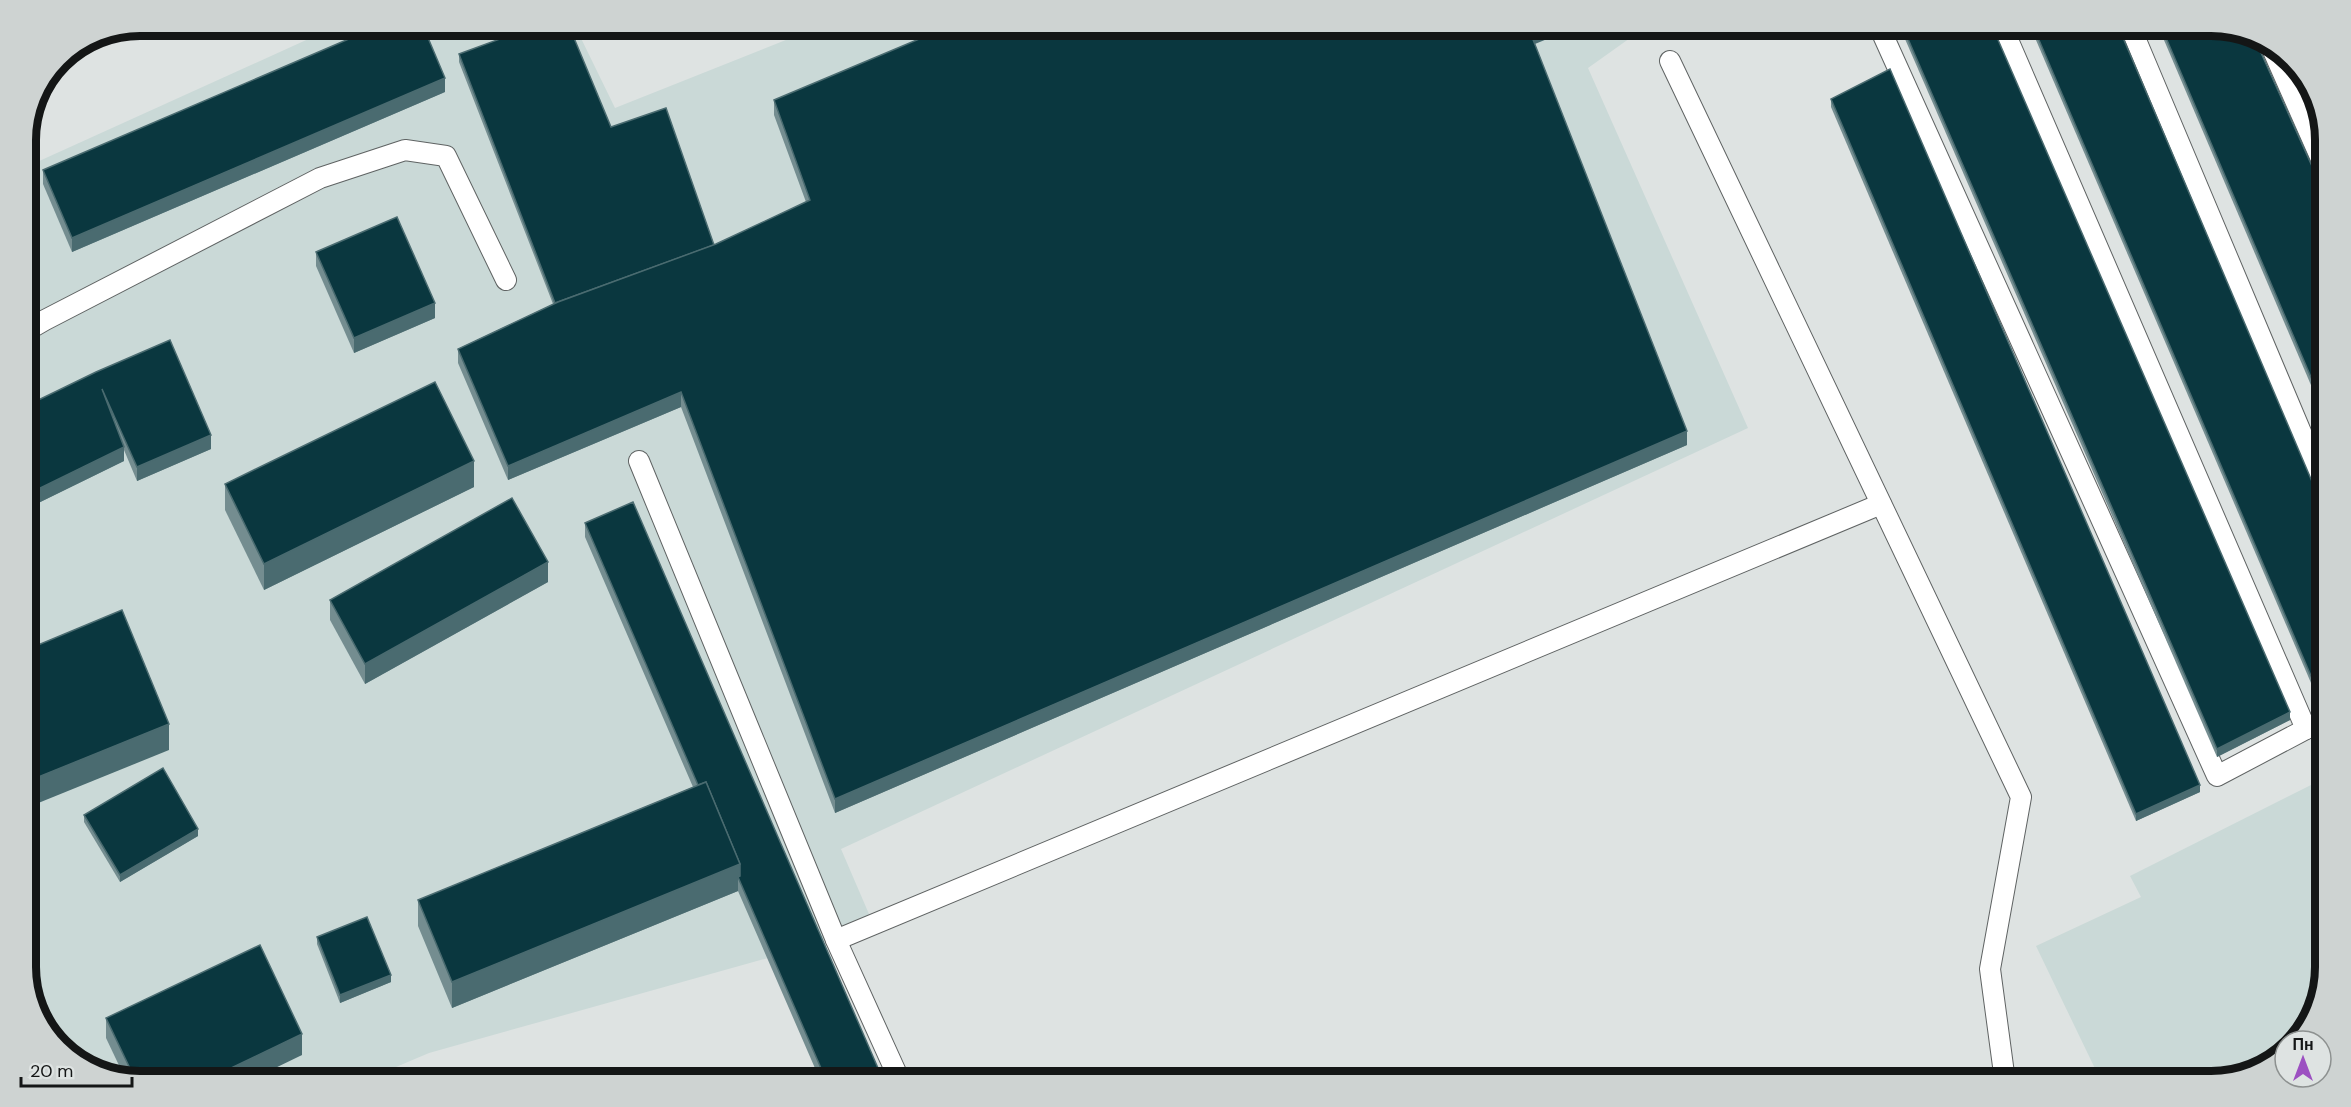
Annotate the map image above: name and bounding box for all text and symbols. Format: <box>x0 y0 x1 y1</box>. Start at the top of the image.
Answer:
north arrow <box>2273 1029 2333 1089</box>
text: Пн <box>2292 1034 2314 1055</box>
scale bar <box>21 1050 132 1088</box>
text: 20 m <box>30 1059 73 1083</box>

